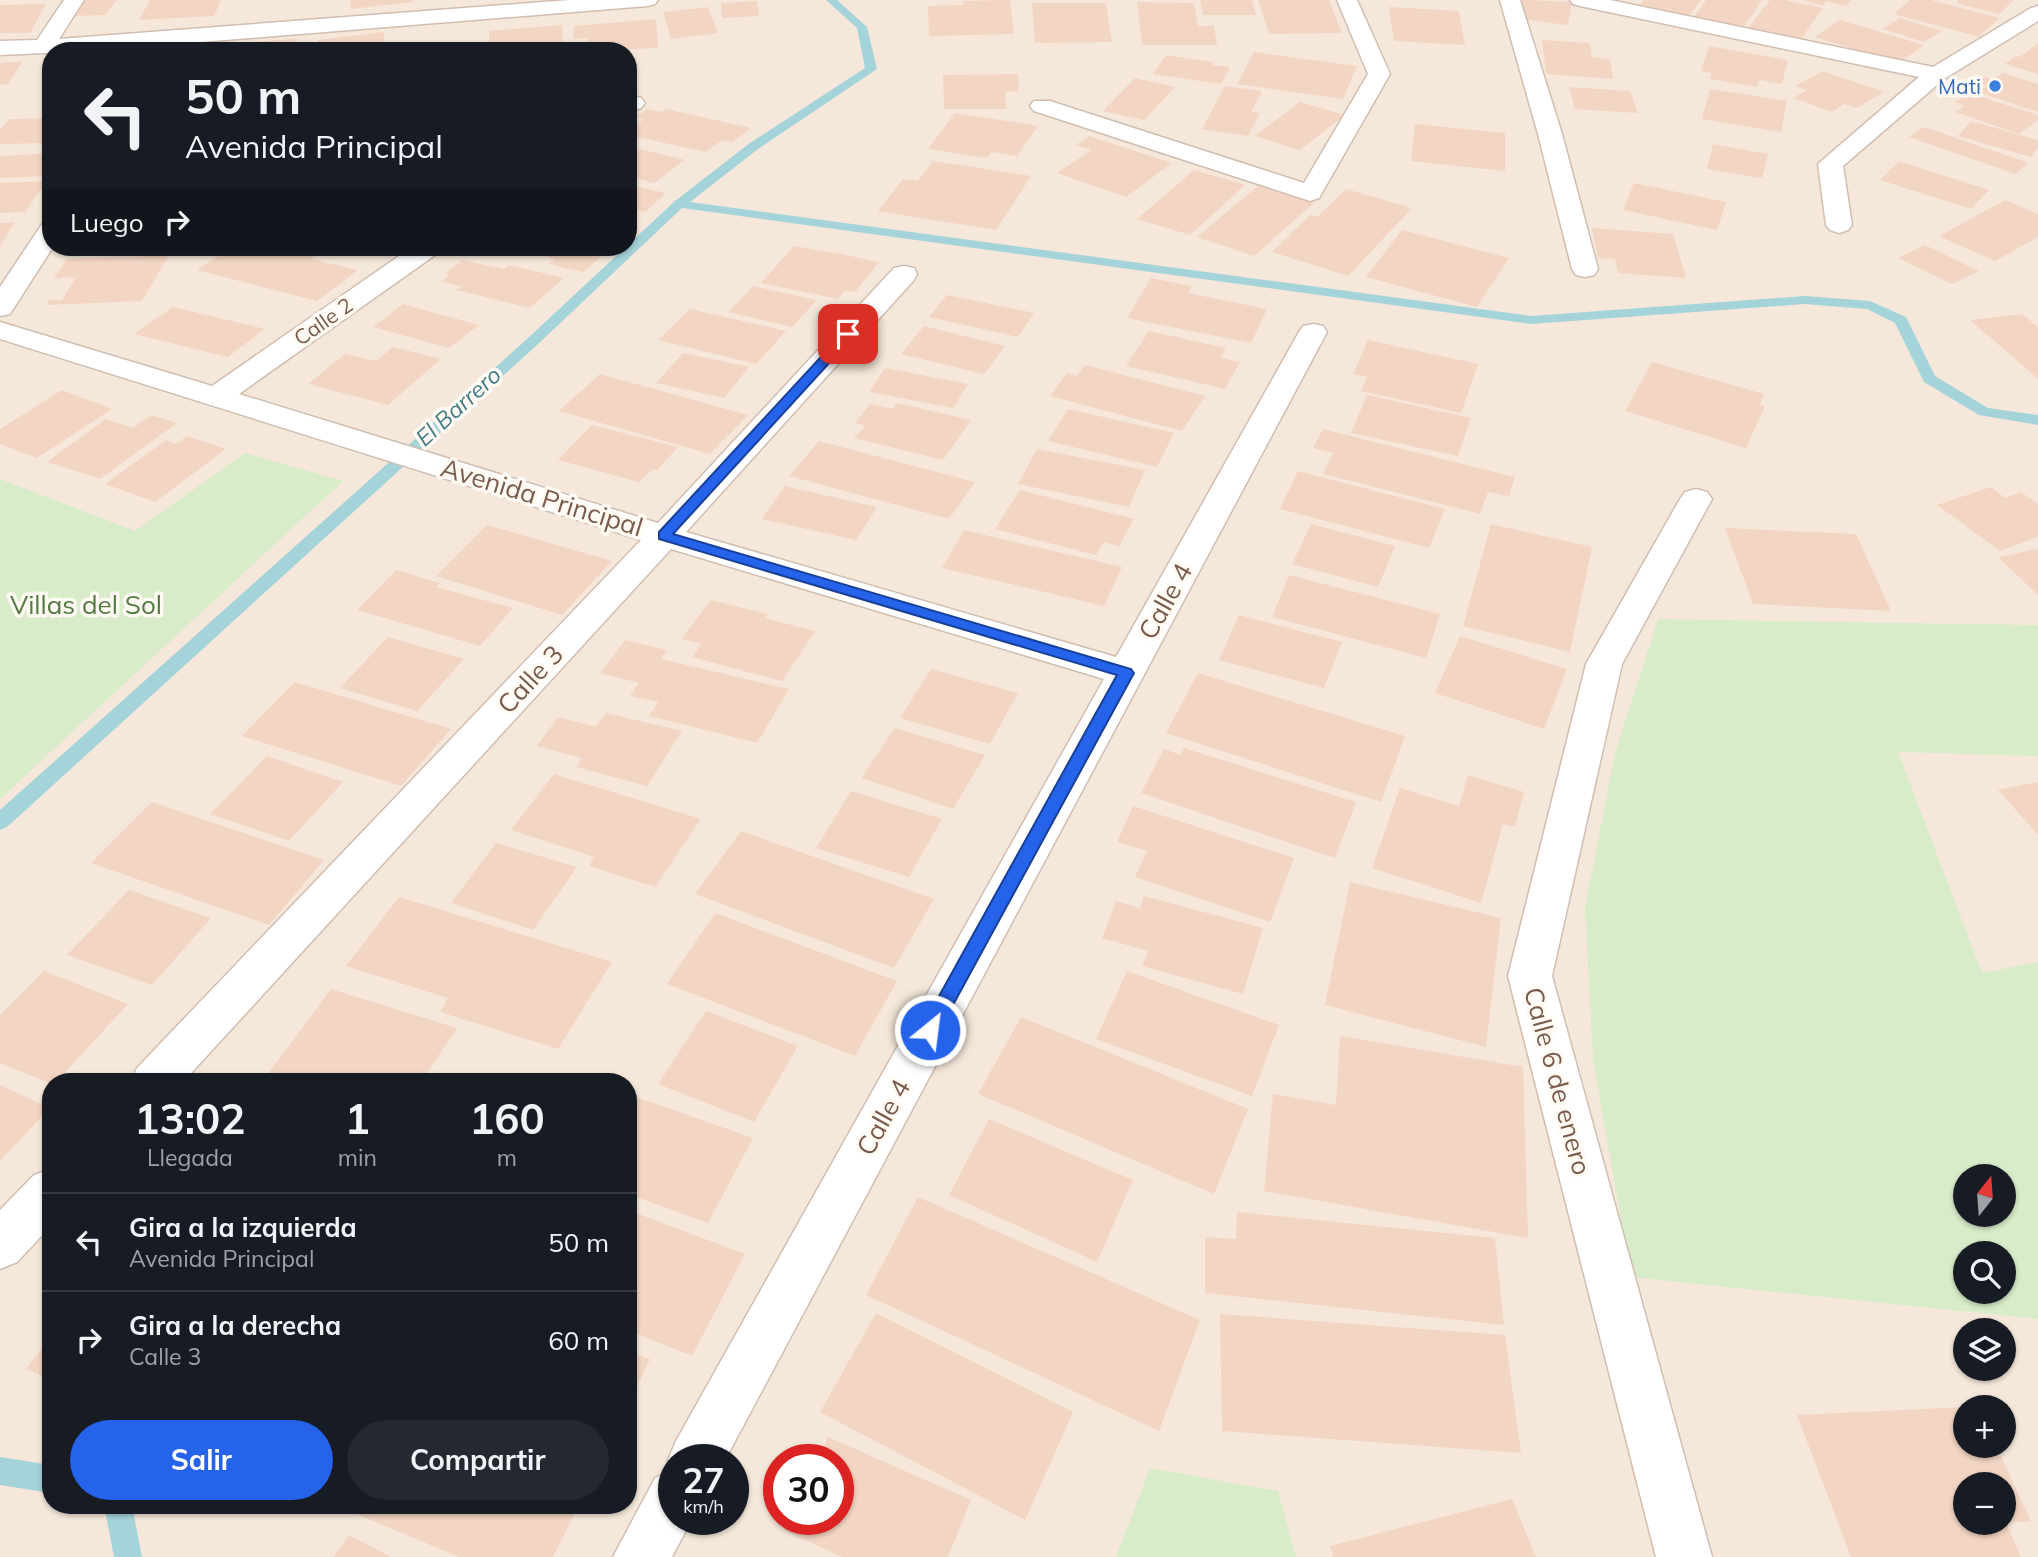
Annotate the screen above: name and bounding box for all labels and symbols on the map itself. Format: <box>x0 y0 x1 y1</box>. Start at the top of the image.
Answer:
place label: Mati <box>1938 73 1981 99</box>
marker: Mati <box>1987 78 2003 94</box>
street label: Calle 2 <box>288 291 358 351</box>
pin <box>818 304 878 364</box>
water label: El Barrero <box>409 360 507 452</box>
street label: Avenida Principal <box>437 451 647 543</box>
street label: Calle 4 <box>1131 557 1199 645</box>
park label: Villas del Sol <box>10 588 162 621</box>
street label: Calle 3 <box>490 638 570 720</box>
street label: Calle 6 de enero <box>1517 984 1599 1178</box>
position arrow <box>893 993 967 1067</box>
street label: Calle 4 <box>849 1073 917 1161</box>
north arrow <box>1953 1164 2016 1227</box>
speed limit sign: 30 <box>763 1444 854 1535</box>

